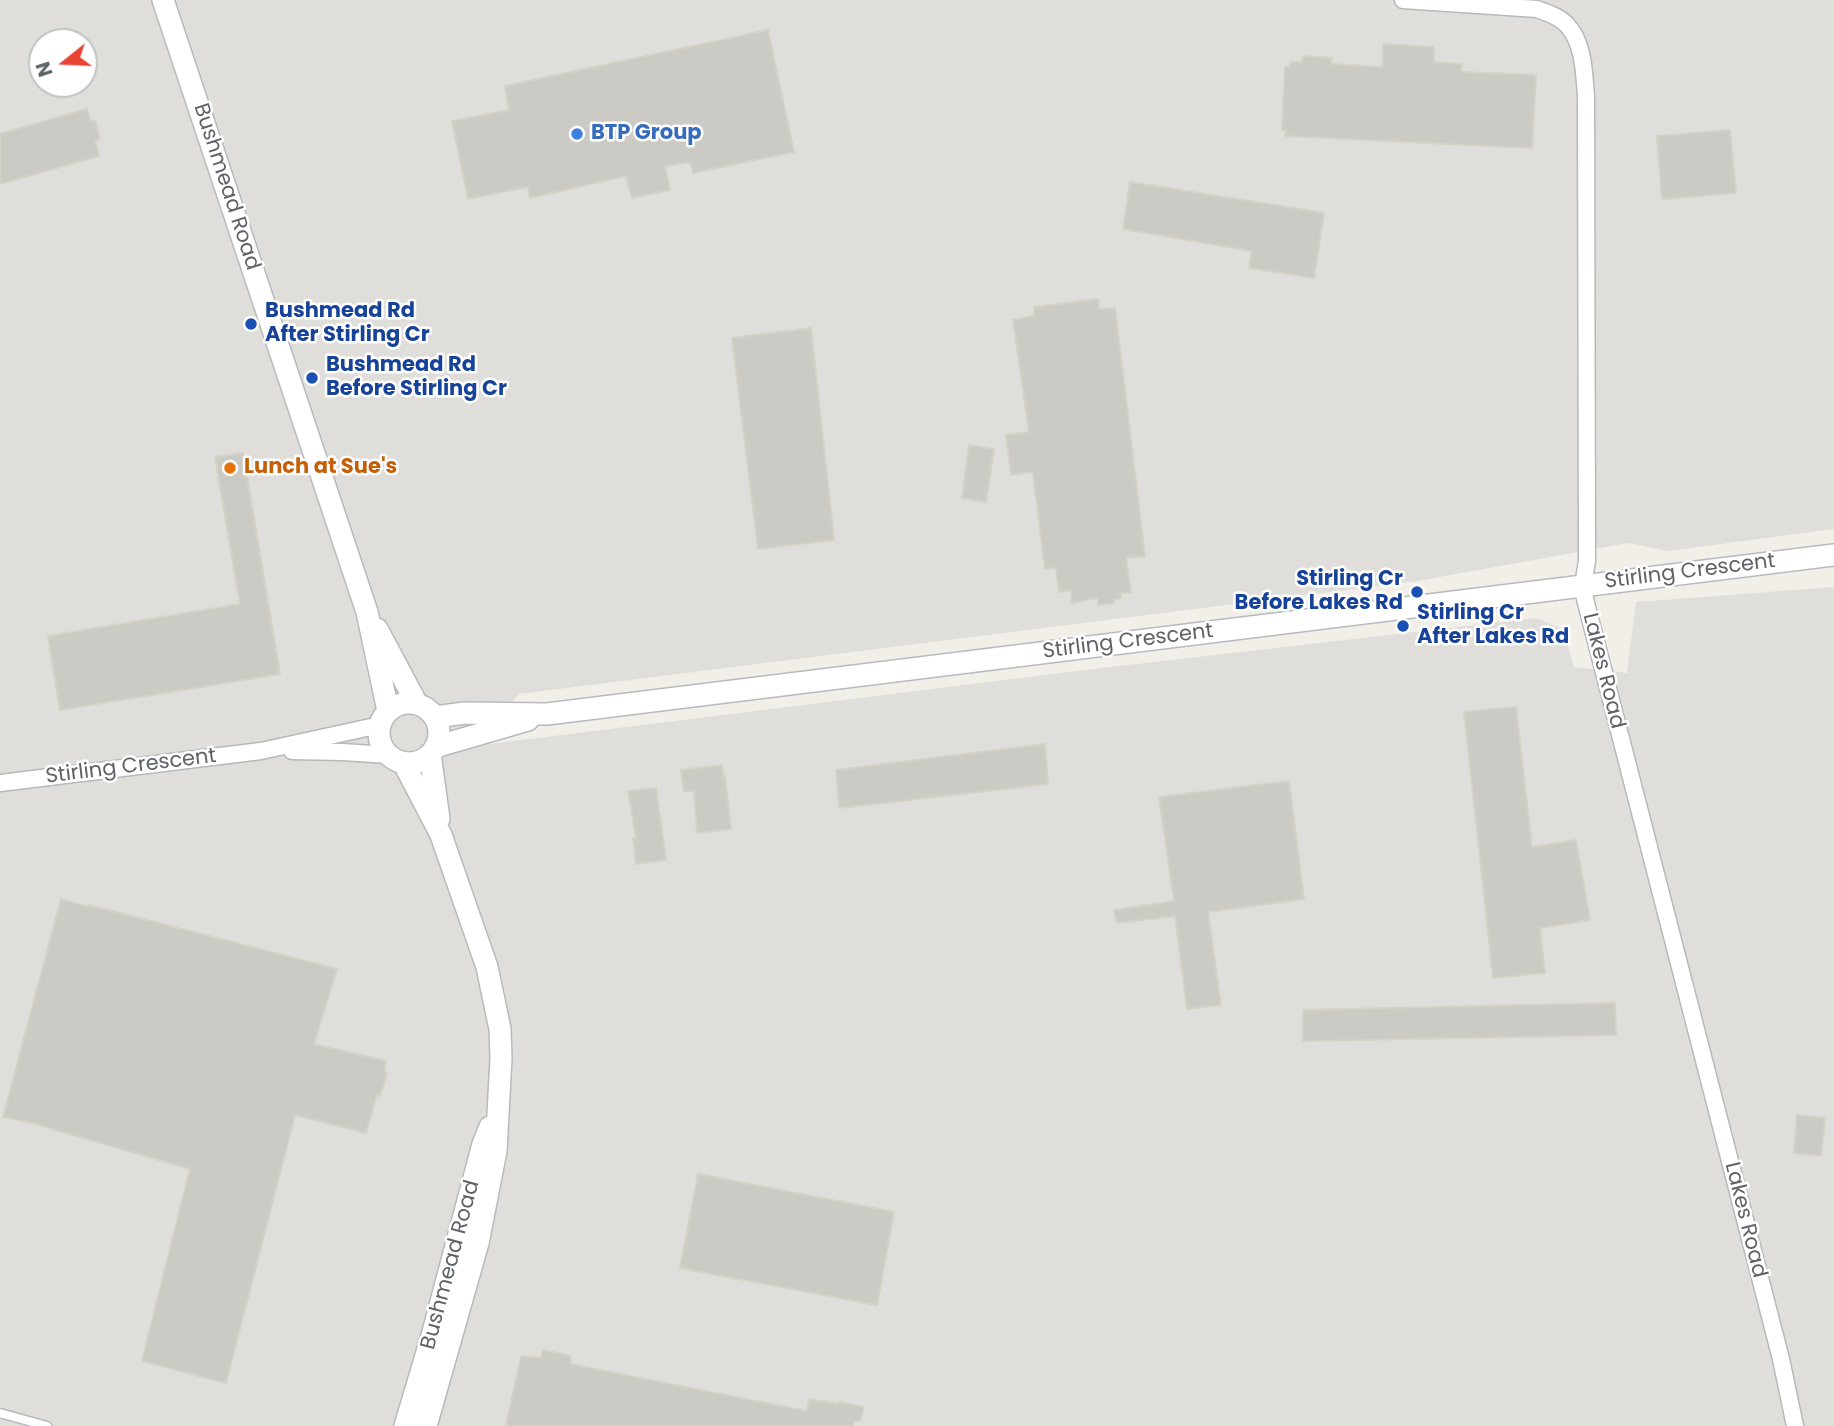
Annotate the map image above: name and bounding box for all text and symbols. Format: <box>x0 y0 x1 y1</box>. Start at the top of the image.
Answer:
north arrow <box>28 28 98 98</box>
text: N <box>29 58 60 80</box>
street label: Bushmead Road <box>187 100 265 274</box>
place label: BTP Group <box>591 121 702 147</box>
marker: BTP Group <box>569 126 585 142</box>
place label: Bushmead Rd After Stirling Cr <box>265 299 430 349</box>
marker: Bushmead Rd After Stirling Cr <box>243 316 259 332</box>
place label: Bushmead Rd Before Stirling Cr <box>326 353 507 403</box>
marker: Bushmead Rd Before Stirling Cr <box>304 370 320 386</box>
place label: Lunch at Sue's <box>244 455 397 481</box>
marker: Lunch at Sue's <box>222 460 238 476</box>
street label: Stirling Crescent <box>1603 549 1777 595</box>
place label: Stirling Cr Before Lakes Rd <box>1235 567 1403 617</box>
marker: Stirling Cr Before Lakes Rd <box>1409 584 1425 600</box>
place label: Stirling Cr After Lakes Rd <box>1417 601 1569 651</box>
street label: Lakes Road <box>1576 611 1630 731</box>
marker: Stirling Cr After Lakes Rd <box>1395 618 1411 634</box>
street label: Stirling Crescent <box>1041 619 1215 665</box>
street label: Stirling Crescent <box>44 744 218 790</box>
street label: Lakes Road <box>1718 1160 1772 1280</box>
street label: Bushmead Road <box>416 1178 486 1352</box>

